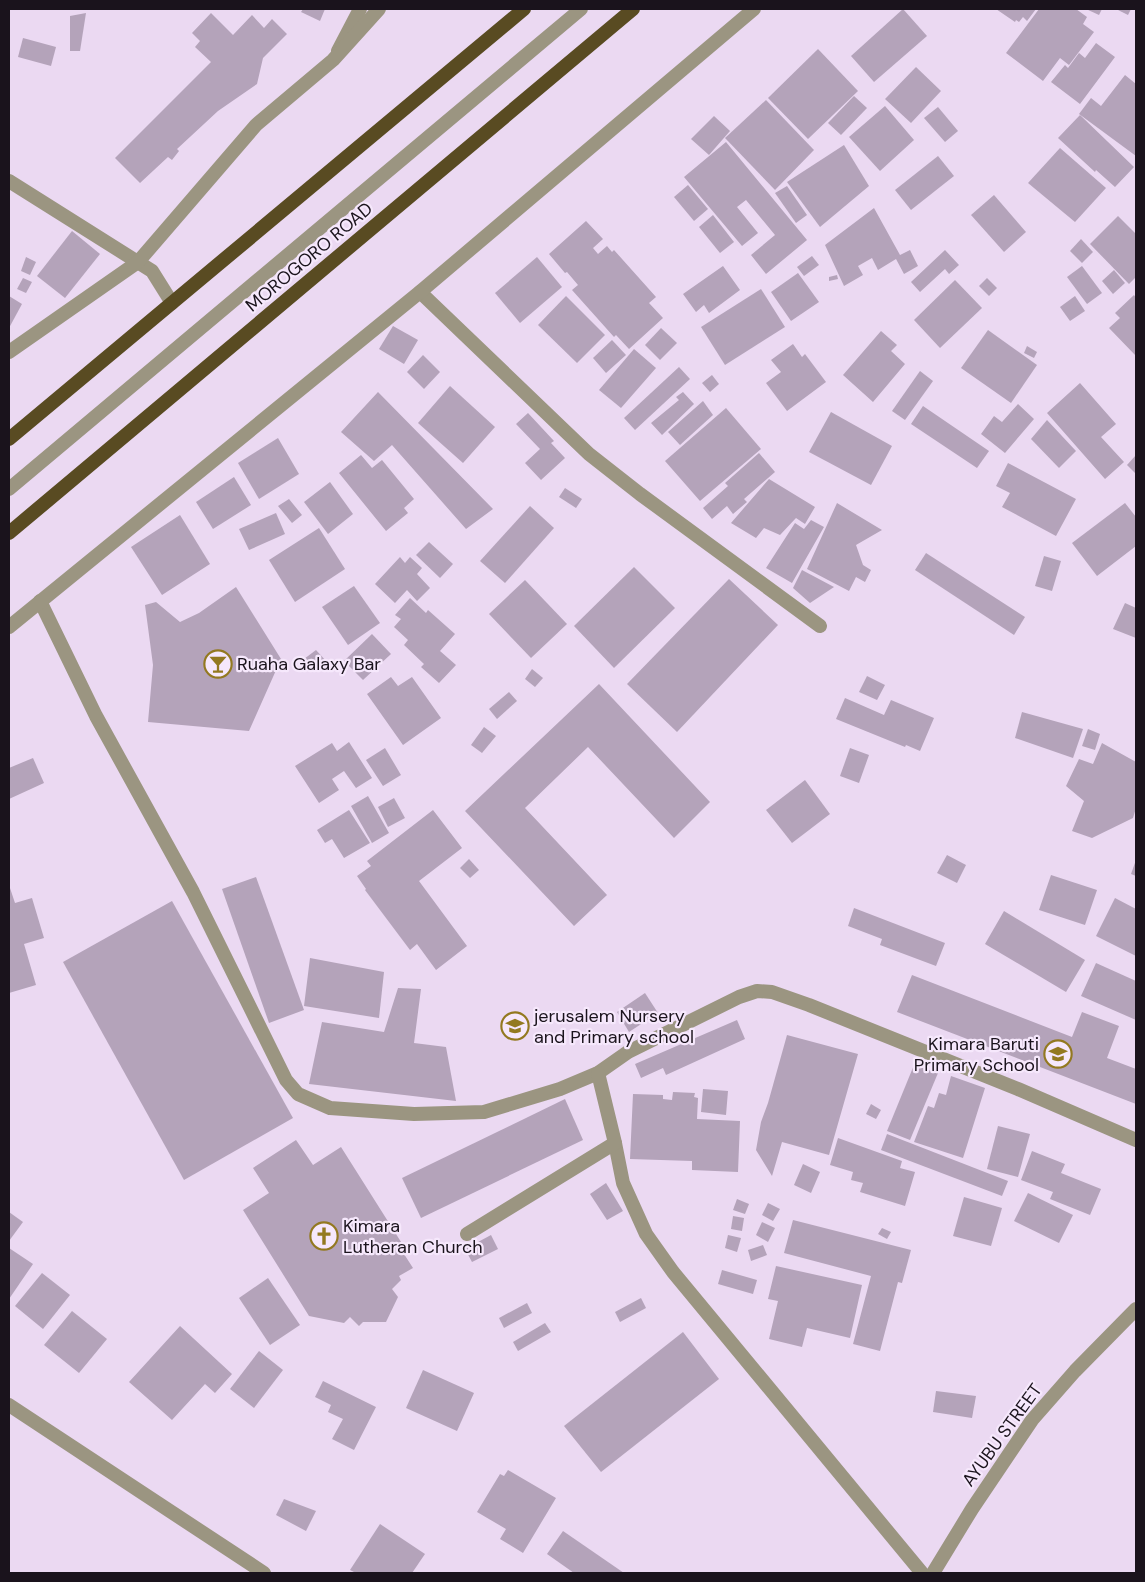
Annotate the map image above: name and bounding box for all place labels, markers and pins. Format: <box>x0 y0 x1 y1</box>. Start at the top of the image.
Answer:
bar icon: Ruaha Galaxy Bar <box>203 649 233 679</box>
place label: Ruaha Galaxy Bar <box>237 652 381 676</box>
place label: jerusalem Nursery and Primary school <box>533 1004 694 1049</box>
school or university icon: jerusalem Nursery and Primary school <box>500 1011 530 1041</box>
place label: Kimara Baruti Primary School <box>914 1032 1039 1077</box>
school or university icon: Kimara Baruti Primary School <box>1043 1039 1073 1069</box>
place label: Kimara Lutheran Church <box>343 1214 483 1259</box>
church icon: Kimara Lutheran Church <box>309 1221 339 1251</box>

